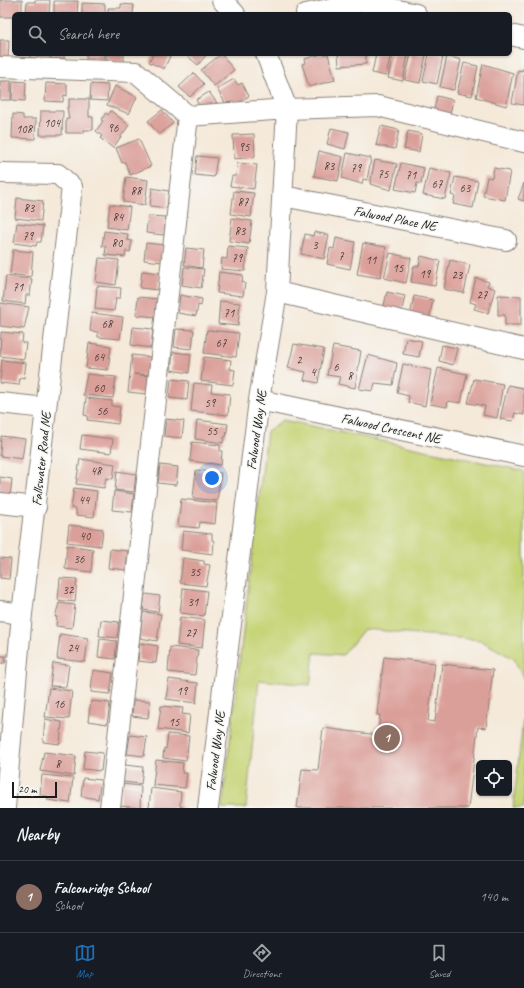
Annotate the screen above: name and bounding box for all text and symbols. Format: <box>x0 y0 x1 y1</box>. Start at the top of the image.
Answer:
search box <box>12 12 512 56</box>
icon: search <box>26 23 48 45</box>
text: Search here <box>58 25 119 44</box>
house number: 104 <box>44 115 62 131</box>
house number: 96 <box>108 120 119 136</box>
house number: 108 <box>16 121 34 137</box>
house number: 95 <box>239 139 250 155</box>
house number: 83 <box>324 158 336 174</box>
house number: 79 <box>351 160 363 176</box>
house number: 75 <box>378 166 389 182</box>
house number: 71 <box>406 167 417 183</box>
house number: 67 <box>432 176 443 192</box>
house number: 63 <box>460 180 472 196</box>
house number: 88 <box>131 183 143 199</box>
house number: 87 <box>238 194 249 210</box>
house number: 83 <box>24 200 36 216</box>
street label: Falwood Place NE <box>352 202 439 235</box>
house number: 84 <box>113 209 125 225</box>
house number: 83 <box>235 223 247 239</box>
house number: 79 <box>23 228 35 244</box>
house number: 80 <box>112 235 124 251</box>
house number: 3 <box>312 237 319 253</box>
house number: 7 <box>338 248 344 264</box>
house number: 79 <box>232 250 244 266</box>
house number: 11 <box>366 252 377 268</box>
house number: 15 <box>393 260 404 276</box>
house number: 19 <box>420 266 432 282</box>
house number: 23 <box>452 267 464 283</box>
house number: 71 <box>13 279 24 295</box>
house number: 27 <box>477 287 488 303</box>
house number: 71 <box>224 305 235 321</box>
house number: 68 <box>102 316 114 332</box>
house number: 67 <box>216 335 227 351</box>
house number: 64 <box>94 349 106 365</box>
house number: 2 <box>296 352 303 368</box>
house number: 6 <box>333 359 339 375</box>
house number: 4 <box>310 364 317 380</box>
house number: 8 <box>347 368 354 384</box>
house number: 60 <box>94 380 106 396</box>
street label: Falwood Way NE <box>243 388 271 471</box>
house number: 59 <box>205 395 217 411</box>
house number: 56 <box>97 403 108 419</box>
street label: Fallswater Road NE <box>28 410 55 507</box>
street label: Falwood Crescent NE <box>340 410 444 448</box>
house number: 55 <box>207 423 218 439</box>
house number: 48 <box>91 463 103 479</box>
your location <box>202 468 222 488</box>
house number: 44 <box>79 492 91 508</box>
house number: 40 <box>80 528 92 544</box>
house number: 36 <box>74 551 85 567</box>
house number: 35 <box>190 564 201 580</box>
house number: 32 <box>63 582 75 598</box>
house number: 31 <box>188 594 199 610</box>
house number: 27 <box>186 625 197 641</box>
house number: 24 <box>68 640 80 656</box>
house number: 19 <box>177 683 189 699</box>
house number: 16 <box>54 696 65 712</box>
street label: Falwood Way NE <box>202 709 229 792</box>
house number: 15 <box>169 714 180 730</box>
pin: 1 <box>374 723 400 753</box>
house number: 8 <box>55 756 62 772</box>
map controls <box>476 760 512 796</box>
button: locate <box>476 760 512 796</box>
scale bar <box>12 780 57 799</box>
text: 20 m <box>18 782 37 796</box>
text: Nearby <box>16 824 59 845</box>
text: Falconridge School <box>54 879 149 898</box>
text: 1 <box>26 889 32 905</box>
text: 140 m <box>480 889 508 905</box>
text: School <box>54 898 82 914</box>
tab: Map <box>74 942 96 980</box>
tab: Directions <box>243 942 281 980</box>
tab: Saved <box>428 942 450 980</box>

